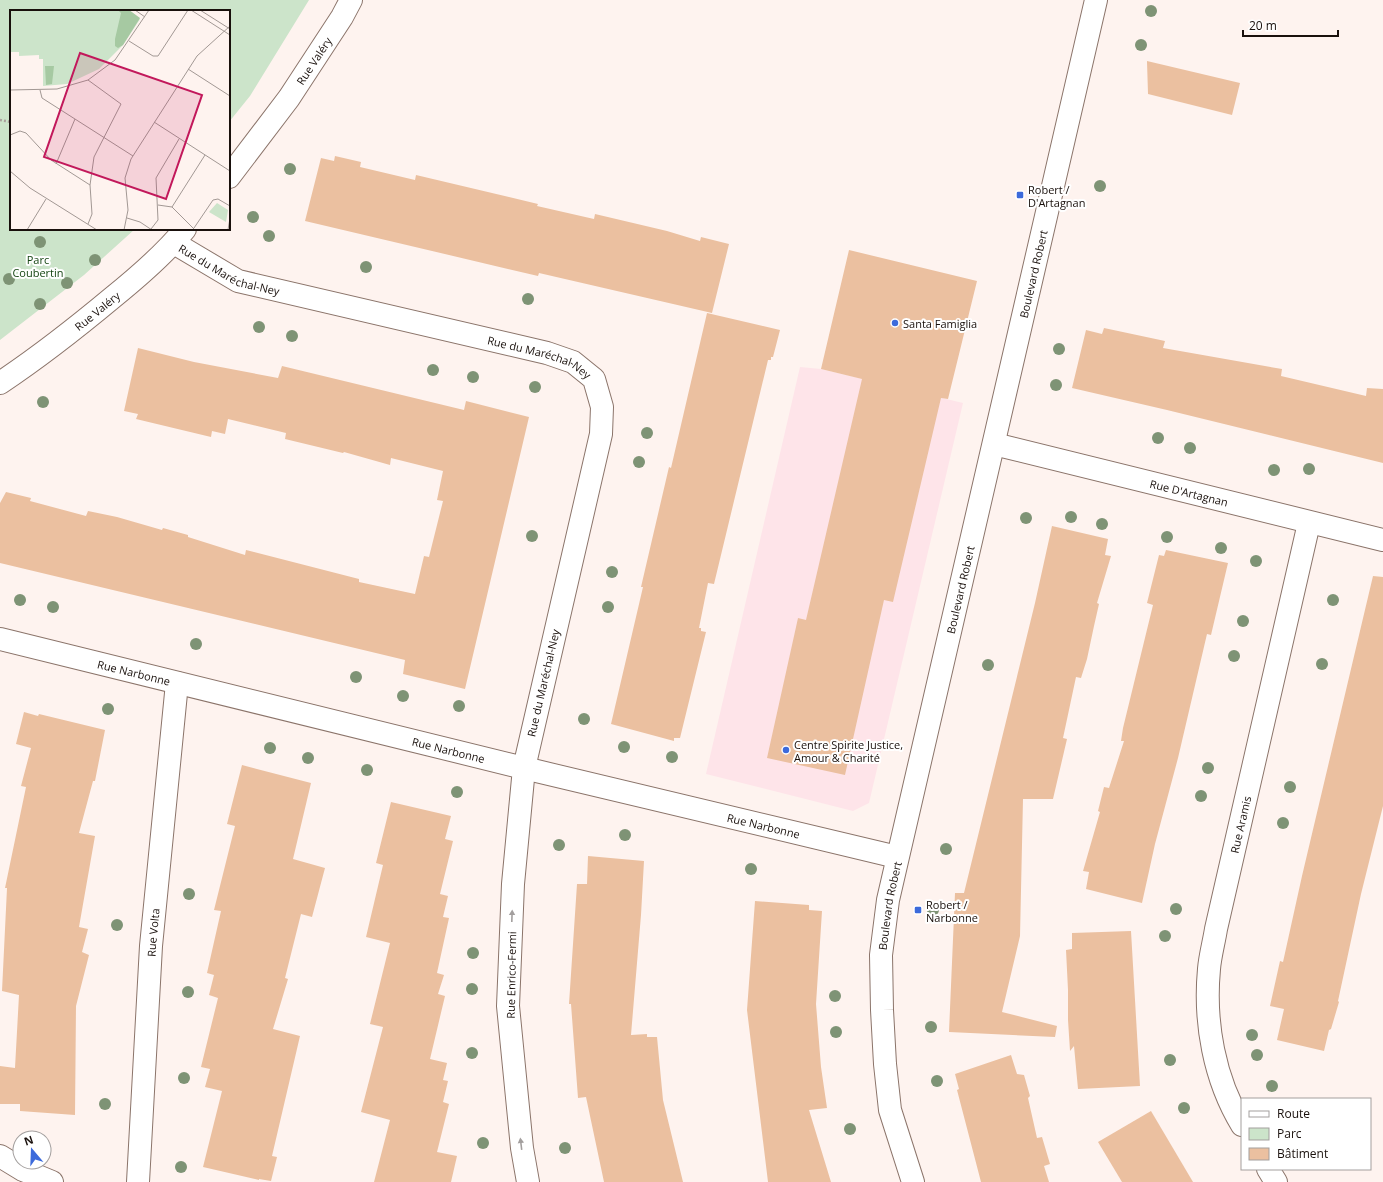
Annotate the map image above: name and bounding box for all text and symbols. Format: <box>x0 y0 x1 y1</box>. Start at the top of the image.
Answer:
inset map <box>10 10 230 230</box>
scale bar <box>1243 12 1338 38</box>
text: 20 m <box>1249 17 1277 34</box>
street label: Rue Valéry <box>292 33 335 87</box>
place label: Robert / D'Artagnan <box>1028 182 1085 210</box>
marker: Robert / D'Artagnan <box>1015 190 1025 200</box>
street label: Boulevard Robert <box>1015 228 1050 319</box>
street label: Rue du Maréchal-Ney <box>176 240 282 298</box>
park label: Parc Coubertin <box>12 252 64 280</box>
street label: Rue Valéry <box>71 287 123 333</box>
place label: Santa Famiglia <box>903 316 977 331</box>
marker: Santa Famiglia <box>890 318 900 328</box>
street label: Rue du Maréchal-Ney <box>486 332 595 382</box>
street label: Rue D'Artagnan <box>1148 475 1230 509</box>
street label: Boulevard Robert <box>942 544 977 635</box>
street label: Rue du Maréchal-Ney <box>523 627 563 738</box>
street label: Rue Narbonne <box>96 656 172 688</box>
street label: Rue Narbonne <box>411 733 487 766</box>
place label: Centre Spirite Justice, Amour & Charité <box>794 737 903 765</box>
marker: Centre Spirite Justice, Amour & Charité <box>781 745 791 755</box>
street label: Rue Aramis <box>1226 794 1254 855</box>
street label: Rue Narbonne <box>726 809 802 841</box>
street label: Boulevard Robert <box>874 860 904 951</box>
place label: Robert / Narbonne <box>926 897 978 925</box>
marker: Robert / Narbonne <box>913 905 923 915</box>
street label: Rue Volta <box>143 907 162 957</box>
one-way arrow <box>509 909 515 922</box>
street label: Rue Enrico-Fermi <box>503 931 519 1019</box>
legend <box>1241 1098 1371 1170</box>
text: Route <box>1277 1105 1310 1122</box>
text: Parc <box>1277 1125 1302 1142</box>
north arrow <box>12 1130 52 1170</box>
text: N <box>22 1132 35 1149</box>
one-way arrow <box>518 1138 525 1150</box>
text: Bâtiment <box>1277 1145 1328 1162</box>

